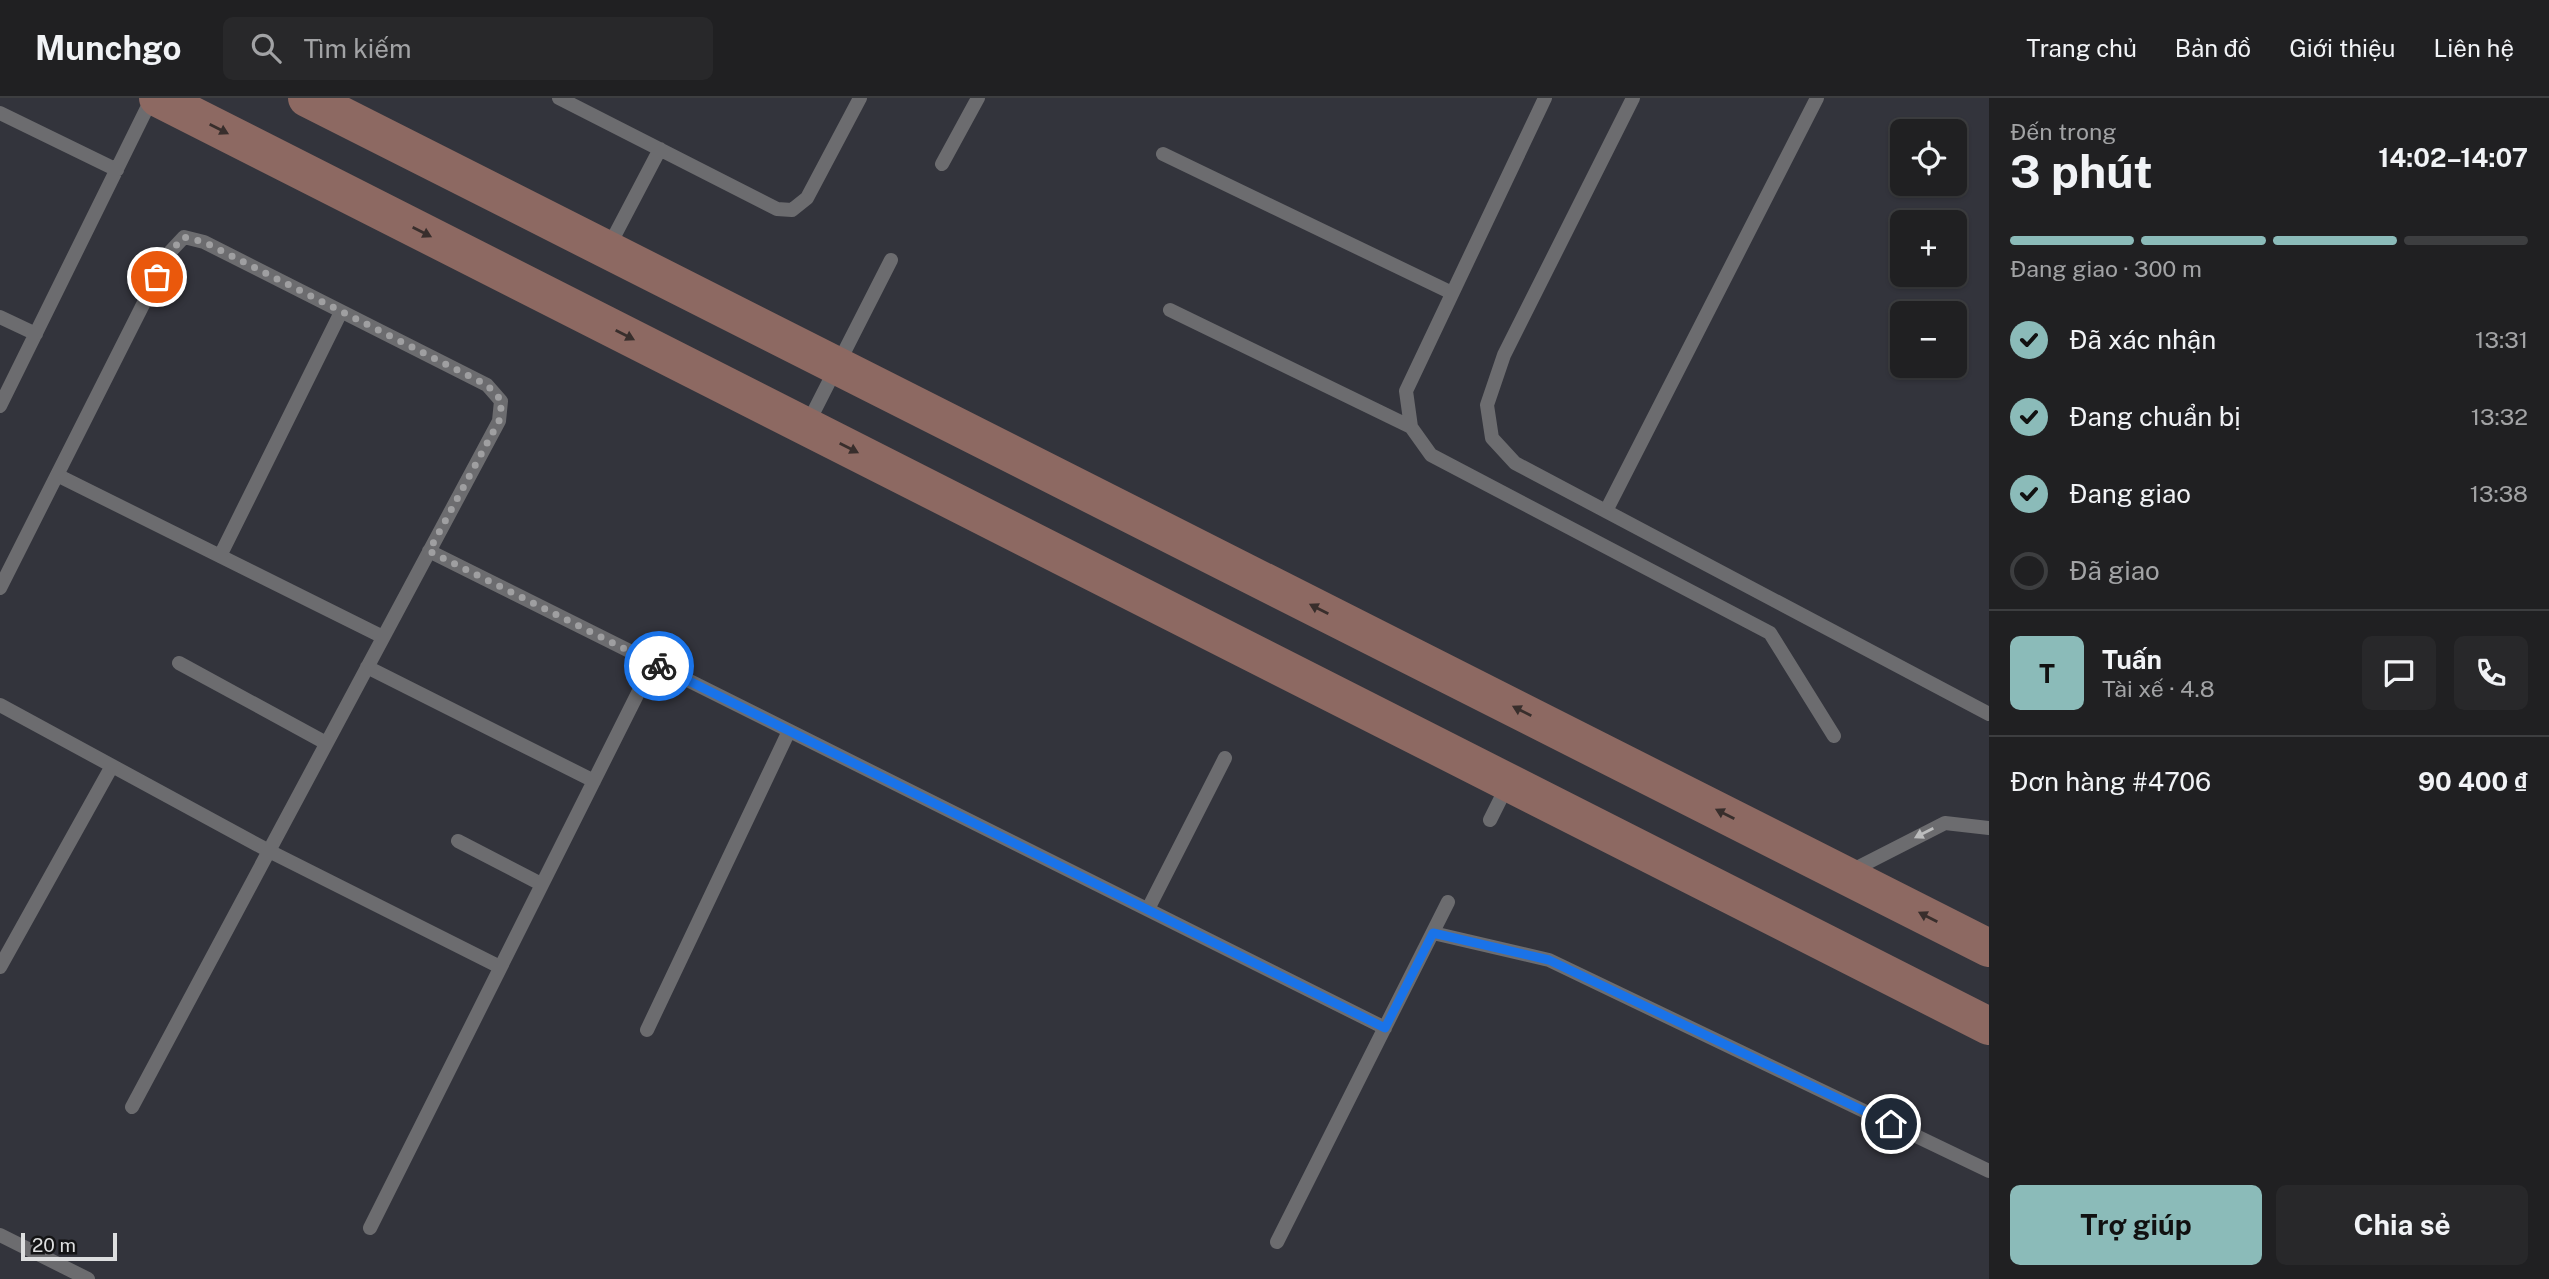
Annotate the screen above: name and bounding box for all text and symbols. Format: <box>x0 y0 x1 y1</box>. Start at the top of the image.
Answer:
search box <box>223 17 713 80</box>
text: Munchgo <box>35 29 181 67</box>
icon: search <box>247 29 285 67</box>
text: Tìm kiếm <box>303 33 412 64</box>
text: Trang chủ <box>2026 34 2137 62</box>
text: Bản đồ <box>2175 34 2251 62</box>
text: Giới thiệu <box>2289 34 2395 62</box>
text: Liên hệ <box>2433 34 2514 62</box>
text: Đến trong <box>2010 118 2117 145</box>
map controls <box>1890 119 1967 378</box>
button: locate <box>1890 119 1967 196</box>
one-way arrow <box>209 123 229 134</box>
text: 14:02–14:07 <box>2378 142 2528 173</box>
text: 3 phút <box>2010 144 2153 198</box>
button: + <box>1890 210 1967 287</box>
one-way arrow <box>412 226 432 237</box>
pin <box>127 247 187 307</box>
text: Đang giao · 300 m <box>2010 255 2202 282</box>
icon: bag <box>138 258 176 296</box>
button: − <box>1890 301 1967 378</box>
icon: check <box>2010 321 2048 359</box>
text: Đã xác nhận <box>2069 324 2216 355</box>
text: 13:31 <box>2475 326 2528 353</box>
one-way arrow <box>615 329 635 340</box>
icon: check <box>2010 398 2048 436</box>
text: Đang chuẩn bị <box>2069 401 2241 432</box>
text: 13:32 <box>2471 403 2528 430</box>
one-way arrow <box>840 442 860 454</box>
icon: check <box>2010 475 2048 513</box>
text: Đang giao <box>2069 478 2191 509</box>
text: 13:38 <box>2470 480 2528 507</box>
text: Đã giao <box>2069 555 2160 586</box>
one-way arrow <box>1309 604 1329 615</box>
courier <box>624 631 694 701</box>
button: chat <box>2362 636 2436 710</box>
button: phone <box>2454 636 2528 710</box>
text: Tuấn <box>2102 644 2162 675</box>
icon: bike <box>640 647 678 685</box>
text: T <box>2039 658 2055 689</box>
text: Tài xế · 4.8 <box>2102 675 2215 702</box>
one-way arrow <box>1512 706 1532 717</box>
text: Đơn hàng #4706 <box>2010 766 2211 797</box>
text: 90 400 ₫ <box>2418 766 2528 797</box>
one-way arrow <box>1715 808 1735 819</box>
one-way arrow <box>1914 828 1934 839</box>
one-way arrow <box>1918 911 1938 922</box>
pin <box>1861 1094 1921 1154</box>
icon: home <box>1872 1105 1910 1143</box>
button: Trợ giúp <box>2010 1185 2262 1265</box>
button: Chia sẻ <box>2276 1185 2528 1265</box>
scale bar <box>21 1230 117 1262</box>
text: 20 m <box>32 1234 76 1256</box>

